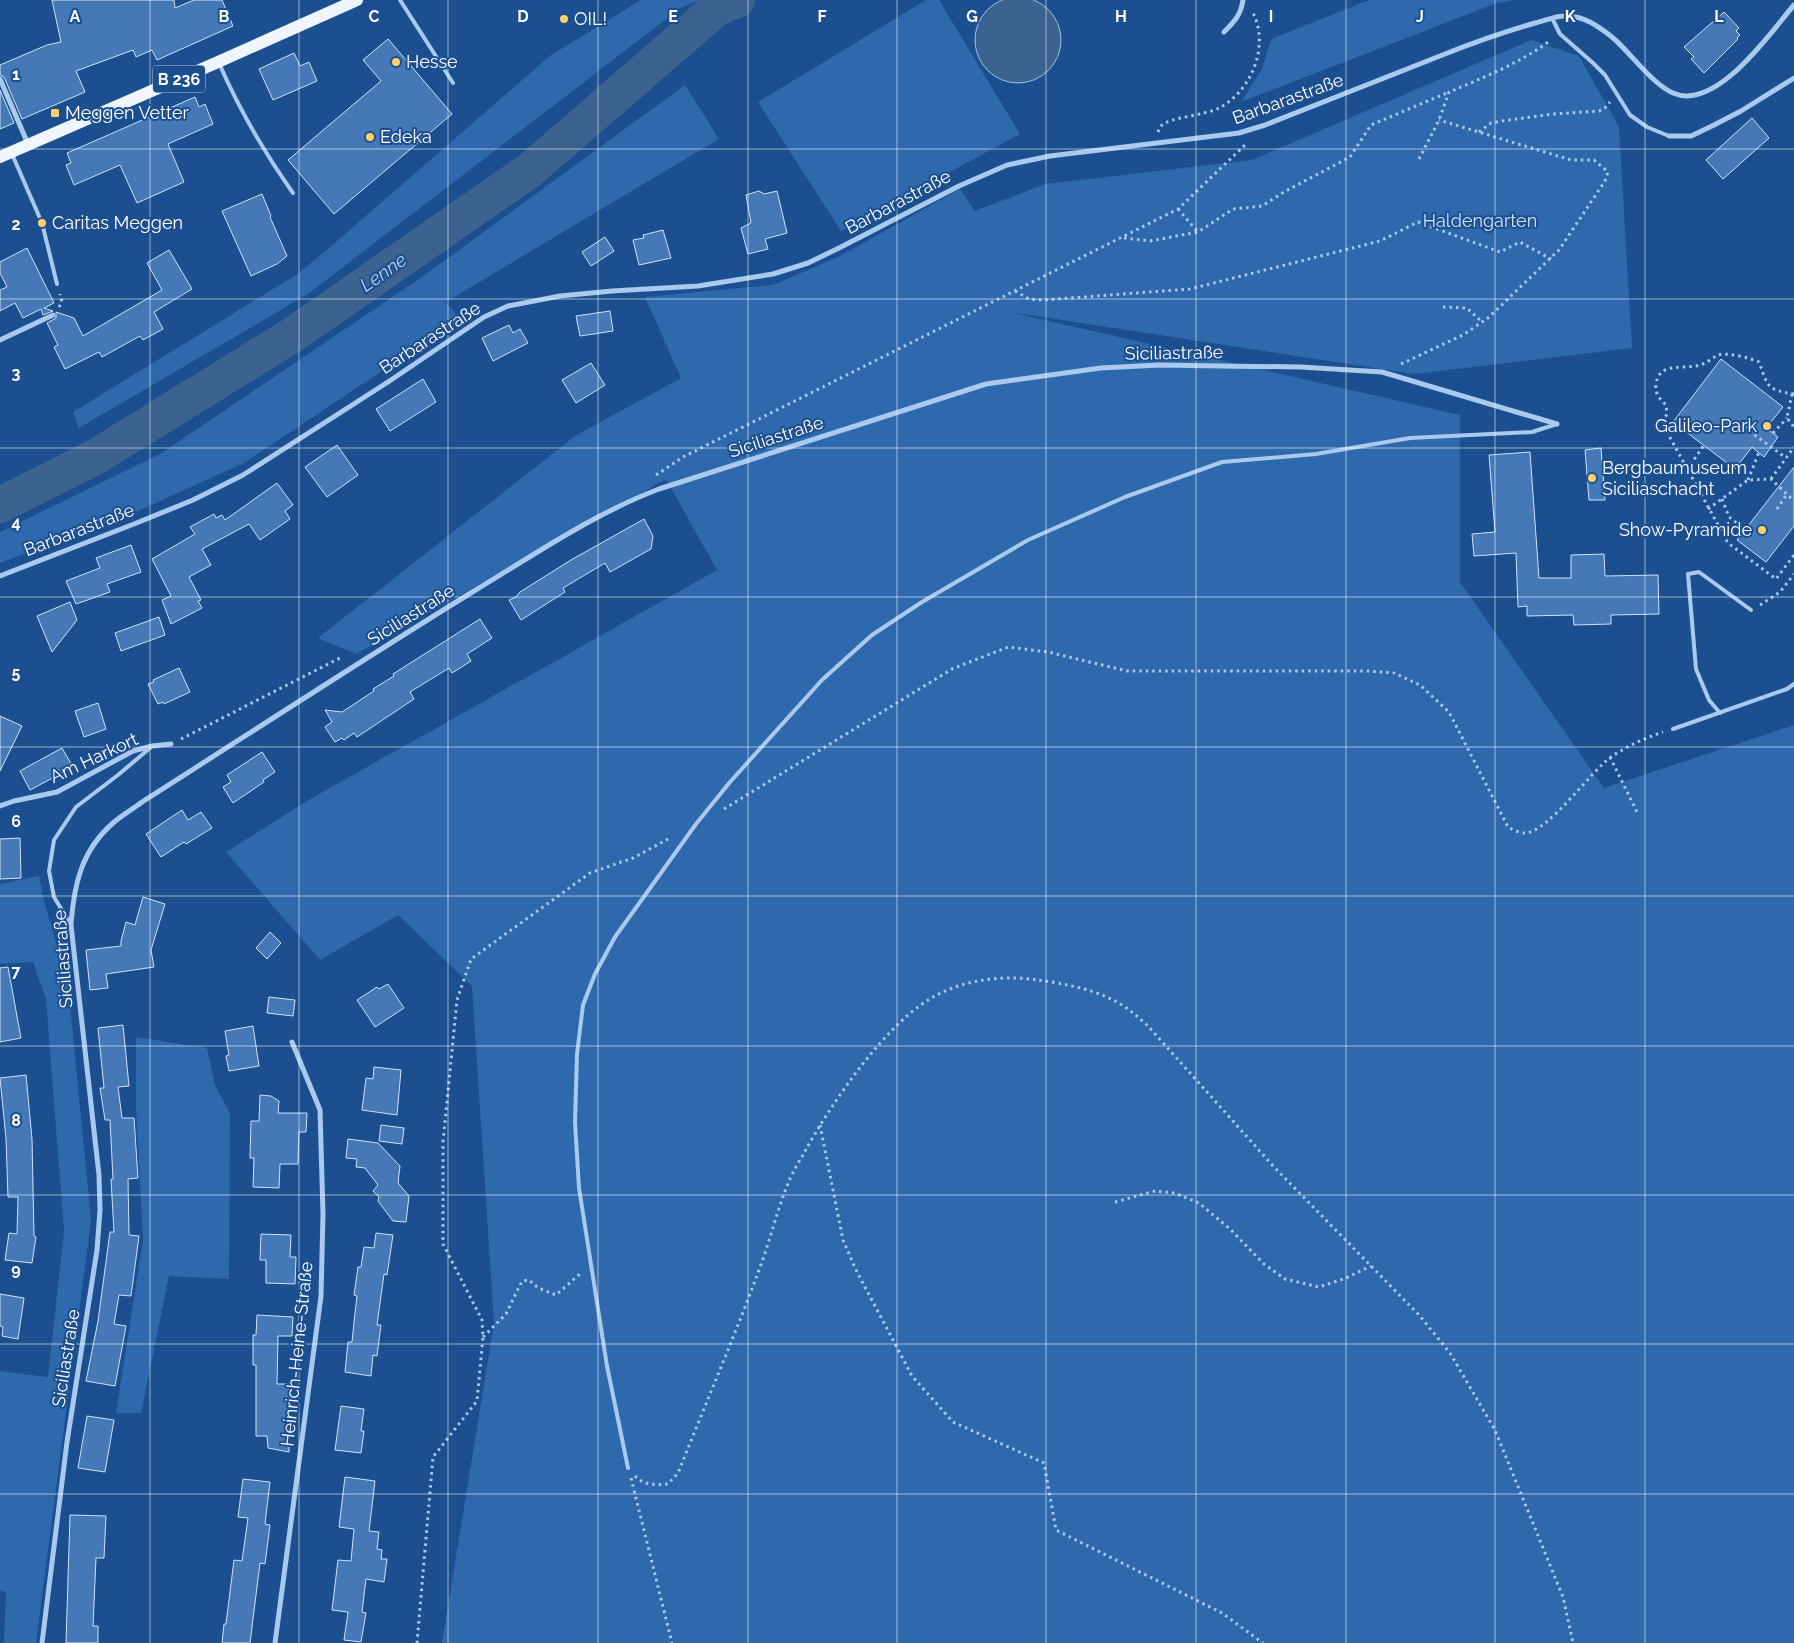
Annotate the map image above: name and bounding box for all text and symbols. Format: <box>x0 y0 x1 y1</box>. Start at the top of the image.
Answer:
text: A <box>70 7 81 26</box>
text: B <box>219 7 230 26</box>
text: C <box>369 7 380 26</box>
text: D <box>517 7 529 26</box>
text: E <box>668 7 678 26</box>
text: F <box>817 7 827 26</box>
text: G <box>966 7 978 26</box>
text: H <box>1115 7 1127 26</box>
text: I <box>1269 7 1273 26</box>
text: J <box>1416 7 1424 26</box>
text: K <box>1565 7 1576 26</box>
text: L <box>1714 7 1724 26</box>
place label: OIL! <box>574 8 607 29</box>
marker: OIL! <box>558 13 570 25</box>
place label: Hesse <box>406 51 458 72</box>
marker: Hesse <box>390 56 402 68</box>
text: 1 <box>12 65 20 84</box>
road number: B 236 <box>153 66 205 92</box>
street label: Barbarastraße <box>1230 69 1347 128</box>
place label: Meggen Vetter <box>65 102 189 123</box>
marker: Meggen Vetter <box>49 107 61 119</box>
place label: Edeka <box>380 126 432 147</box>
marker: Edeka <box>364 131 376 143</box>
street label: Barbarastraße <box>841 165 954 238</box>
park label: Haldengarten <box>1423 210 1537 231</box>
place label: Caritas Meggen <box>52 212 183 233</box>
text: 2 <box>11 215 21 234</box>
marker: Caritas Meggen <box>36 217 48 229</box>
water label: Lenne <box>356 248 410 296</box>
street label: Barbarastraße <box>375 297 485 378</box>
street label: Siciliastraße <box>1125 341 1224 364</box>
text: 3 <box>12 364 21 383</box>
street label: Siciliastraße <box>726 411 826 462</box>
place label: Galileo-Park <box>1655 415 1757 436</box>
marker: Galileo-Park <box>1761 420 1773 432</box>
place label: Bergbaumuseum Siciliaschacht <box>1602 457 1747 499</box>
marker: Bergbaumuseum Siciliaschacht <box>1586 472 1598 484</box>
street label: Barbarastraße <box>21 499 137 560</box>
text: 4 <box>11 513 21 532</box>
place label: Show-Pyramide <box>1619 519 1752 540</box>
marker: Show-Pyramide <box>1756 524 1768 536</box>
street label: Siciliastraße <box>363 579 458 650</box>
text: 5 <box>12 663 21 682</box>
street label: Am Harkort <box>46 728 141 787</box>
text: 6 <box>11 812 21 831</box>
street label: Siciliastraße <box>49 909 76 1009</box>
text: 7 <box>12 962 21 981</box>
text: 8 <box>11 1111 21 1130</box>
text: 9 <box>11 1260 21 1279</box>
street label: Heinrich-Heine-Straße <box>276 1260 317 1448</box>
street label: Siciliastraße <box>47 1307 84 1408</box>

